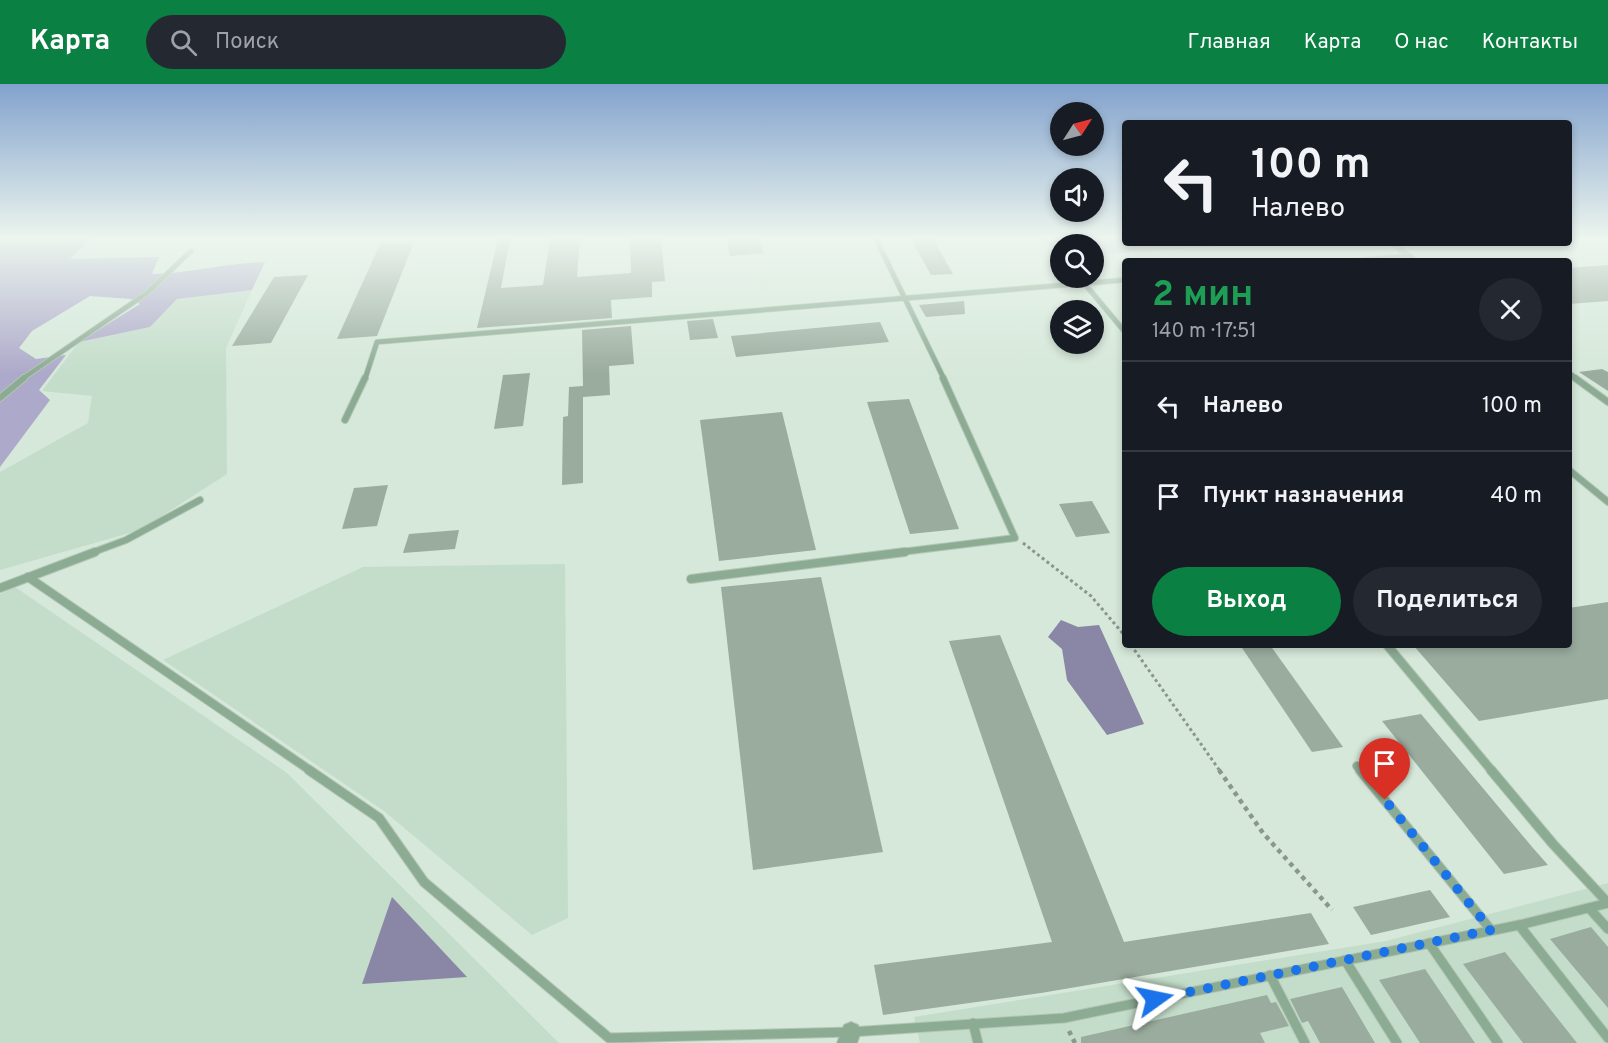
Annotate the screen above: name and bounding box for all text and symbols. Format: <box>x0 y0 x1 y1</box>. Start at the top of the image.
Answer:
search box <box>146 15 566 69</box>
text: Карта <box>30 24 110 60</box>
icon: search <box>167 26 200 59</box>
text: Поиск <box>215 29 279 56</box>
text: Главная <box>1187 29 1271 56</box>
text: Карта <box>1304 29 1361 56</box>
text: О нас <box>1394 29 1449 56</box>
text: Контакты <box>1482 29 1578 56</box>
north arrow <box>1050 102 1104 156</box>
map controls <box>1050 102 1104 354</box>
text: 100 m <box>1251 140 1370 193</box>
icon: left <box>1152 144 1230 222</box>
button: sound <box>1050 168 1104 222</box>
text: Налево <box>1251 192 1345 226</box>
button: search <box>1050 234 1104 288</box>
text: 2 мин <box>1152 273 1253 319</box>
button: close <box>1479 278 1542 341</box>
button: layers <box>1050 300 1104 354</box>
text: 140 m · 17:51 <box>1152 319 1257 345</box>
icon: left <box>1152 390 1185 423</box>
text: Налево <box>1203 393 1283 420</box>
text: 100 m <box>1482 393 1542 420</box>
icon: arrive <box>1152 480 1185 513</box>
text: Пункт назначения <box>1203 483 1404 510</box>
text: 40 m <box>1490 483 1542 510</box>
button: Выход <box>1152 567 1341 636</box>
button: Поделиться <box>1353 567 1542 636</box>
pin <box>1359 738 1410 800</box>
icon: arrive <box>1368 747 1401 780</box>
position arrow <box>1123 967 1187 1031</box>

